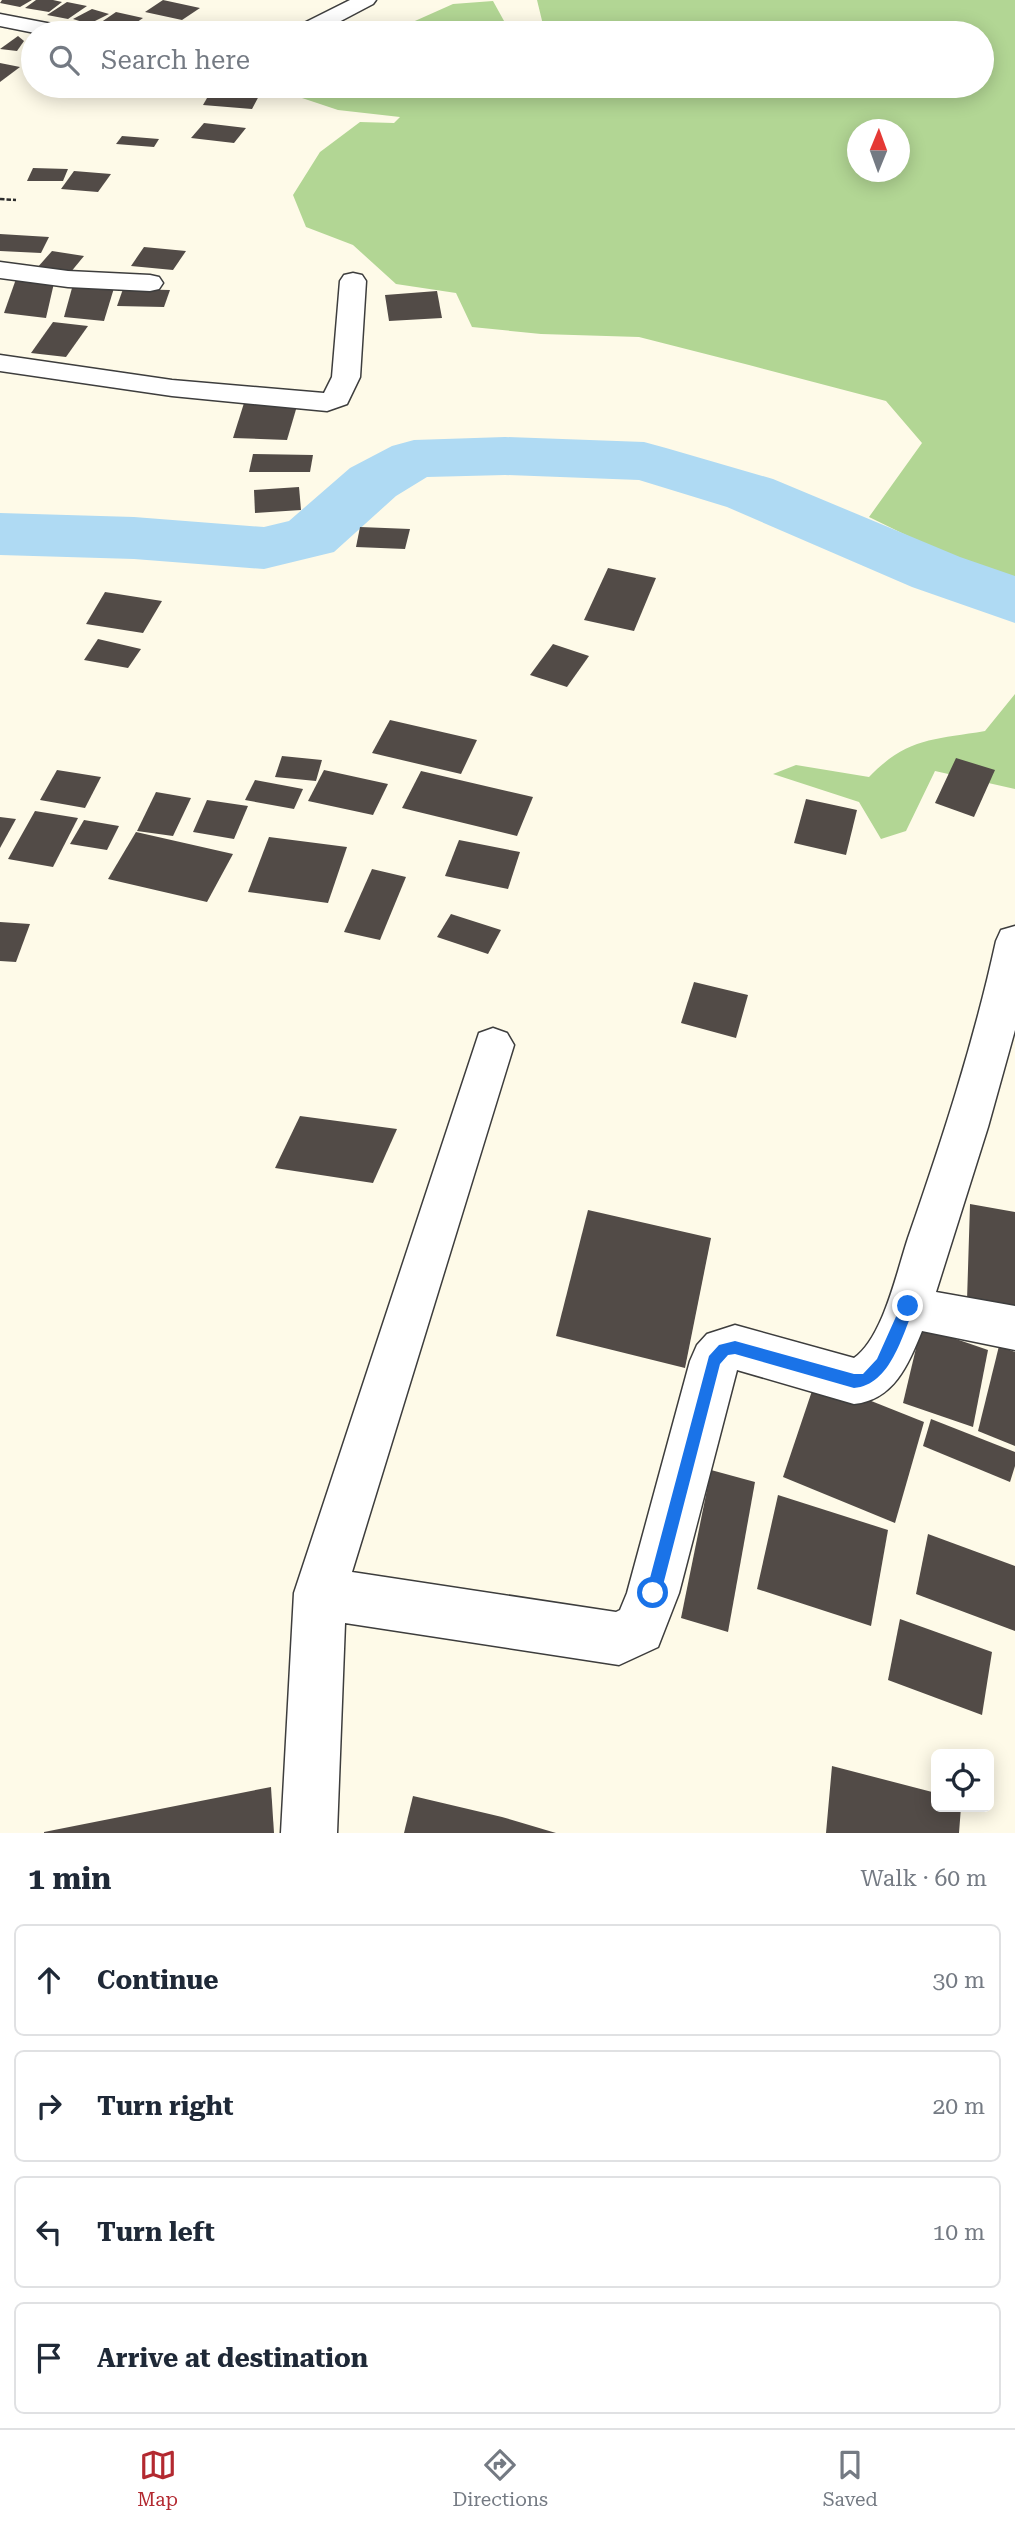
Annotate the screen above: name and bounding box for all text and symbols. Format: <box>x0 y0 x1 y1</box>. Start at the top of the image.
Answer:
search box <box>21 21 994 98</box>
icon: search <box>45 41 83 79</box>
text: Search here <box>101 45 250 75</box>
north arrow <box>847 119 910 182</box>
route end <box>892 1290 923 1321</box>
route start <box>637 1577 668 1608</box>
map controls <box>931 1749 994 1812</box>
button: locate <box>931 1749 994 1812</box>
text: 1 min <box>28 1861 111 1896</box>
text: Walk · 60 m <box>860 1865 987 1892</box>
icon: ahead <box>30 1961 68 1999</box>
text: Continue <box>97 1965 219 1995</box>
text: 30 m <box>932 1967 985 1994</box>
icon: right <box>30 2087 68 2125</box>
text: Turn right <box>97 2091 233 2121</box>
text: 20 m <box>932 2093 985 2120</box>
icon: left <box>30 2213 68 2251</box>
text: Turn left <box>97 2217 215 2247</box>
text: 10 m <box>932 2219 985 2246</box>
icon: arrive <box>30 2339 68 2377</box>
text: Arrive at destination <box>97 2343 368 2373</box>
tab: Map <box>137 2446 178 2511</box>
tab: Directions <box>452 2446 548 2511</box>
tab: Saved <box>823 2446 878 2511</box>

